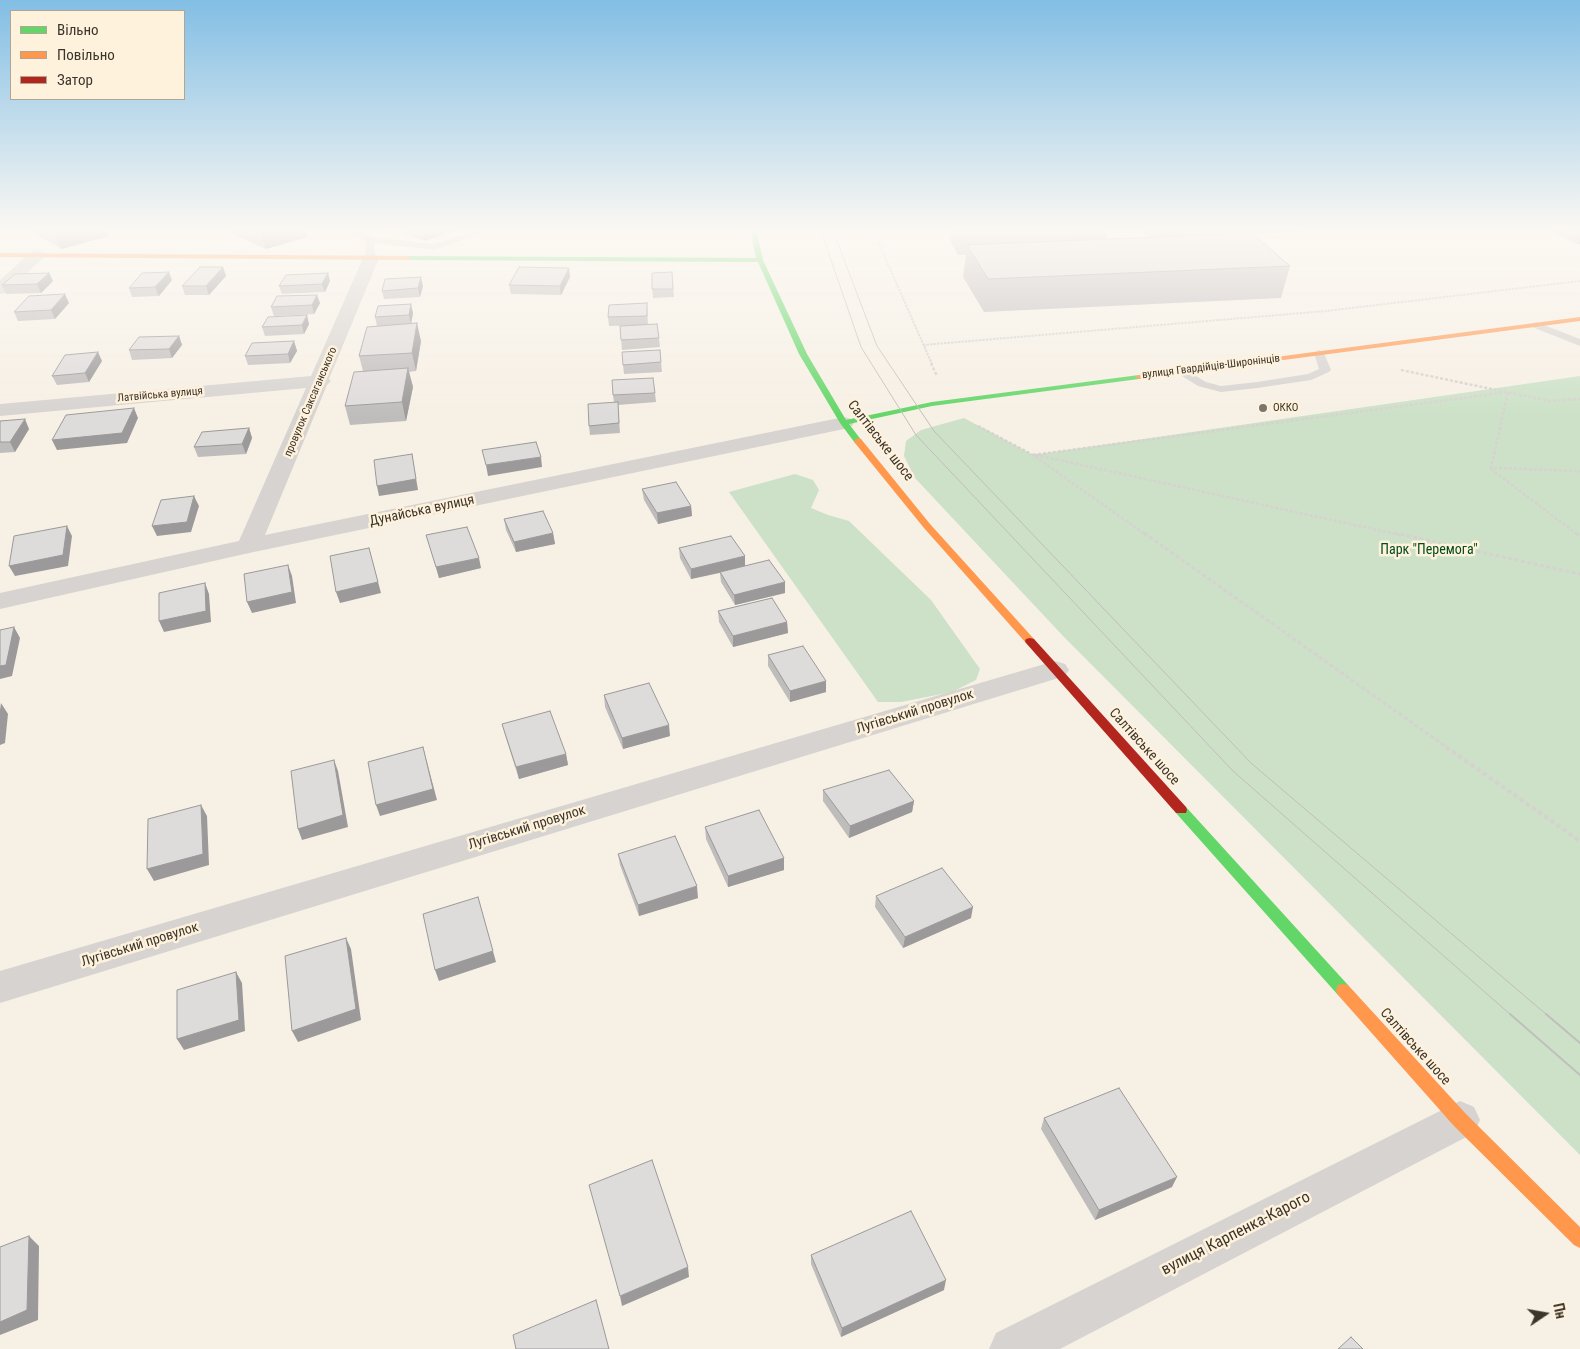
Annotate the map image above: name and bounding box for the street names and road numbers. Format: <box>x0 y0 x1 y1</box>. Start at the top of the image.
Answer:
street label: провулок Саксаганського <box>282 345 340 459</box>
street label: вулиця Гвардійців-Широнінців <box>1141 352 1281 382</box>
street label: Латвійська вулиця <box>117 385 203 405</box>
street label: Салтівське шосе <box>843 397 917 485</box>
street label: Дунайська вулиця <box>368 492 476 530</box>
street label: Лугівський провулок <box>854 686 976 738</box>
street label: Салтівське шосе <box>1105 705 1183 789</box>
street label: Лугівський провулок <box>466 802 588 854</box>
street label: Лугівський провулок <box>79 919 201 971</box>
street label: Салтівське шосе <box>1376 1005 1454 1089</box>
street label: вулиця Карпенка-Карого <box>1158 1188 1314 1280</box>

